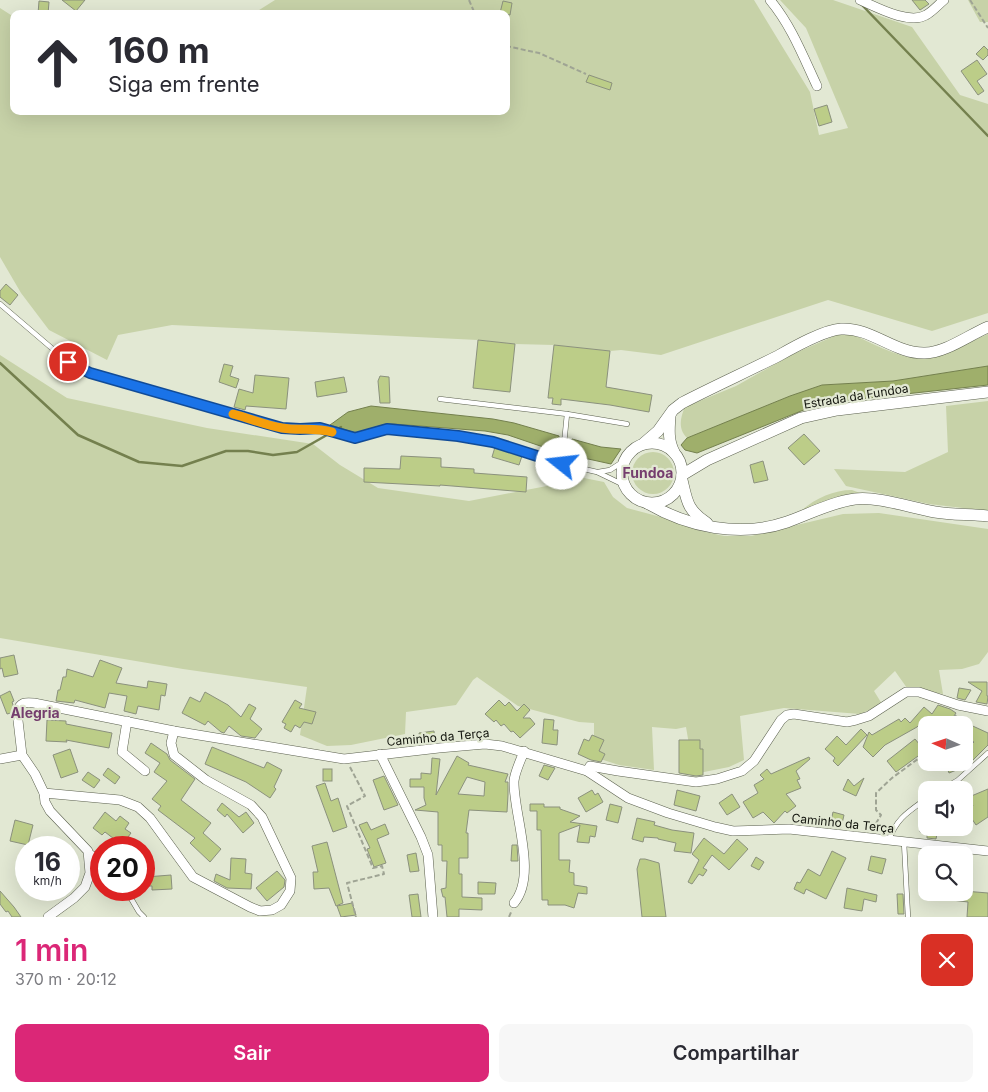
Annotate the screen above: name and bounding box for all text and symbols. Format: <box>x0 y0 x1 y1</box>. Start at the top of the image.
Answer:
text: 160 m <box>108 29 210 71</box>
icon: ahead <box>25 30 90 95</box>
text: Siga em frente <box>108 71 259 97</box>
pin <box>47 341 89 383</box>
icon: arrive <box>54 348 82 376</box>
street label: Estrada da Fundoa <box>803 380 909 412</box>
position arrow <box>535 437 587 489</box>
district label: Fundoa <box>623 464 673 481</box>
district label: Alegria <box>10 704 60 721</box>
north arrow <box>918 716 972 771</box>
map controls <box>918 716 973 901</box>
street label: Caminho da Terça <box>386 725 490 749</box>
button: sound <box>918 781 973 836</box>
street label: Caminho da Terça <box>791 810 895 836</box>
speed limit sign: 20 <box>90 836 155 901</box>
button: search <box>918 846 973 901</box>
text: 16 <box>34 847 61 877</box>
text: km/h <box>33 873 62 888</box>
text: 1 min <box>15 932 88 968</box>
button: close <box>921 934 973 986</box>
text: 370 m · 20:12 <box>15 969 117 989</box>
button: Sair <box>15 1024 489 1082</box>
button: Compartilhar <box>499 1024 973 1082</box>

